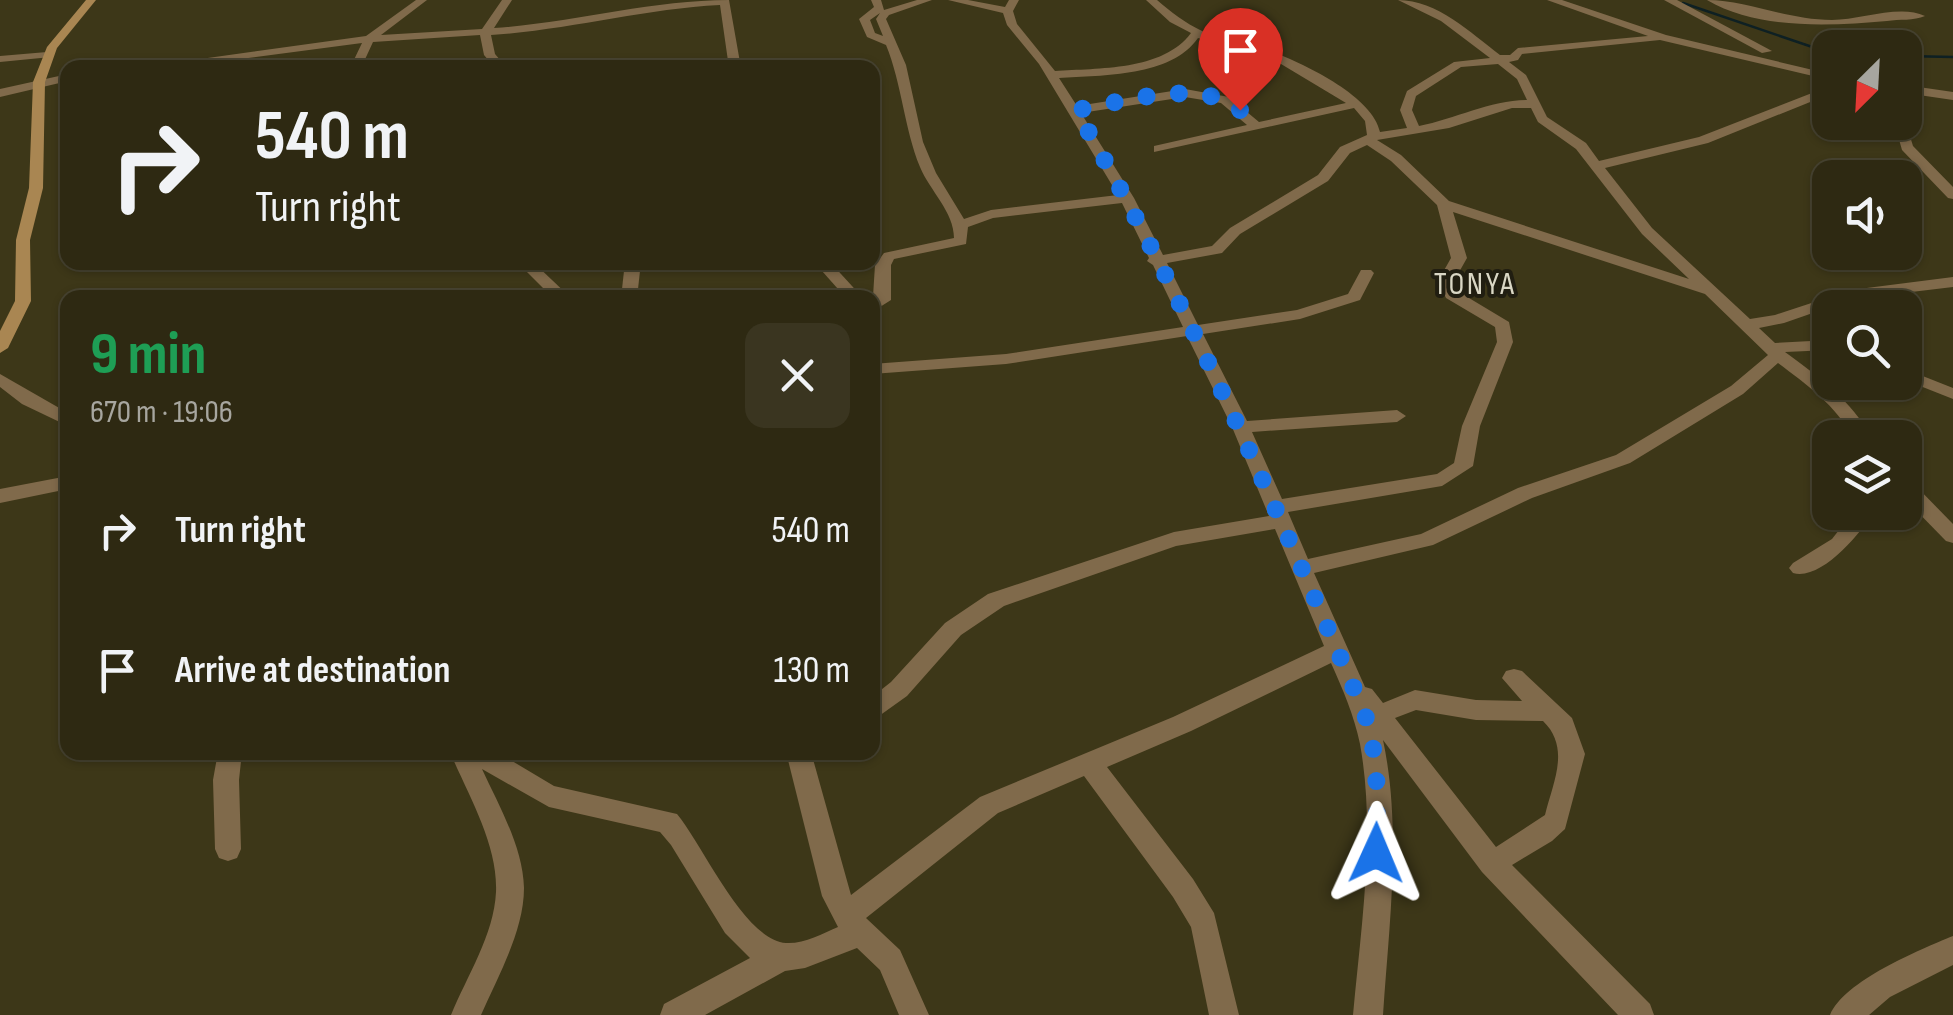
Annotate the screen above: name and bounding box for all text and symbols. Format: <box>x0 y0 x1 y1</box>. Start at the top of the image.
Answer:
pin <box>1198 8 1283 111</box>
icon: arrive <box>1213 23 1268 78</box>
north arrow <box>1812 30 1922 140</box>
map controls <box>1812 30 1922 530</box>
text: 540 m <box>255 95 409 179</box>
icon: right <box>90 100 220 230</box>
button: sound <box>1812 160 1922 270</box>
text: Turn right <box>255 180 401 235</box>
district label: TONYA <box>1434 265 1516 304</box>
button: search <box>1812 290 1922 400</box>
text: 9 min <box>90 319 206 391</box>
button: close <box>745 323 850 428</box>
text: 670 m · 19:06 <box>90 393 233 432</box>
button: layers <box>1812 420 1922 530</box>
icon: right <box>90 503 145 558</box>
text: Turn right <box>175 508 306 553</box>
text: 540 m <box>771 508 850 553</box>
icon: arrive <box>90 643 145 698</box>
text: Arrive at destination <box>175 648 450 693</box>
text: 130 m <box>773 648 850 693</box>
position arrow <box>1324 801 1428 905</box>

